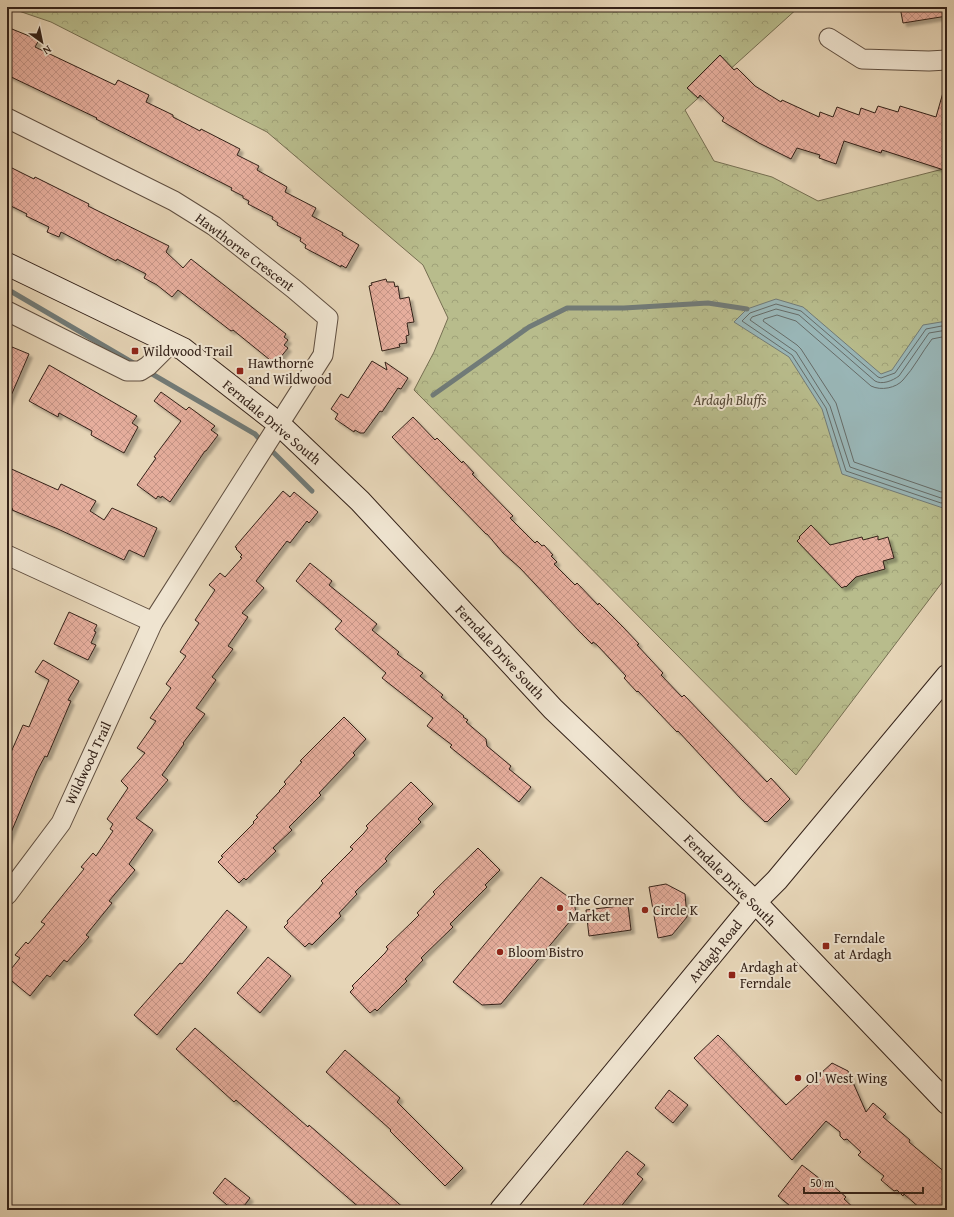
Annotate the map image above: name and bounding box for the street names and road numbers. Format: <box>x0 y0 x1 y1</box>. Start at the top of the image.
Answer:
street label: Hawthorne Crescent <box>191 208 299 296</box>
street label: Ferndale Drive South <box>218 375 326 469</box>
street label: Ferndale Drive South <box>451 600 549 704</box>
street label: Wildwood Trail <box>60 718 116 808</box>
street label: Ferndale Drive South <box>679 829 781 931</box>
street label: Ardagh Road <box>683 915 747 987</box>

